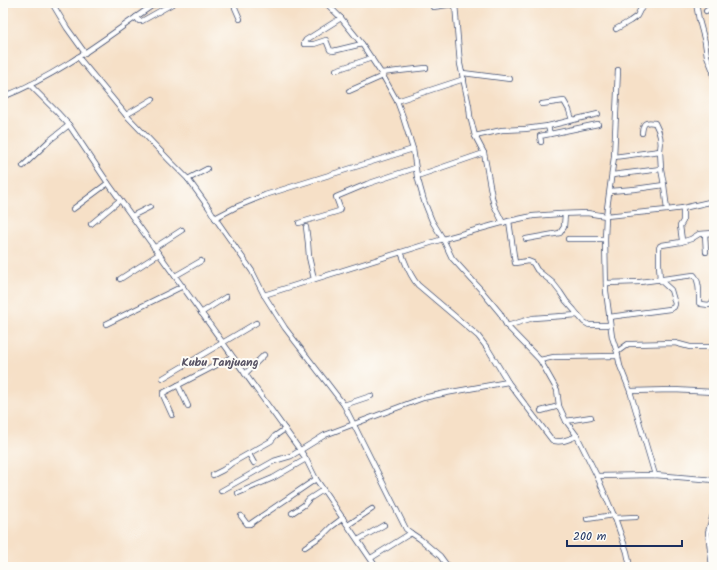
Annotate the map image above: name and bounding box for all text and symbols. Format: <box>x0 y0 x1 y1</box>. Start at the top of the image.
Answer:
district label: Kubu Tanjuang <box>181 353 259 372</box>
scale bar <box>567 522 682 548</box>
text: 200 m <box>573 527 607 546</box>

